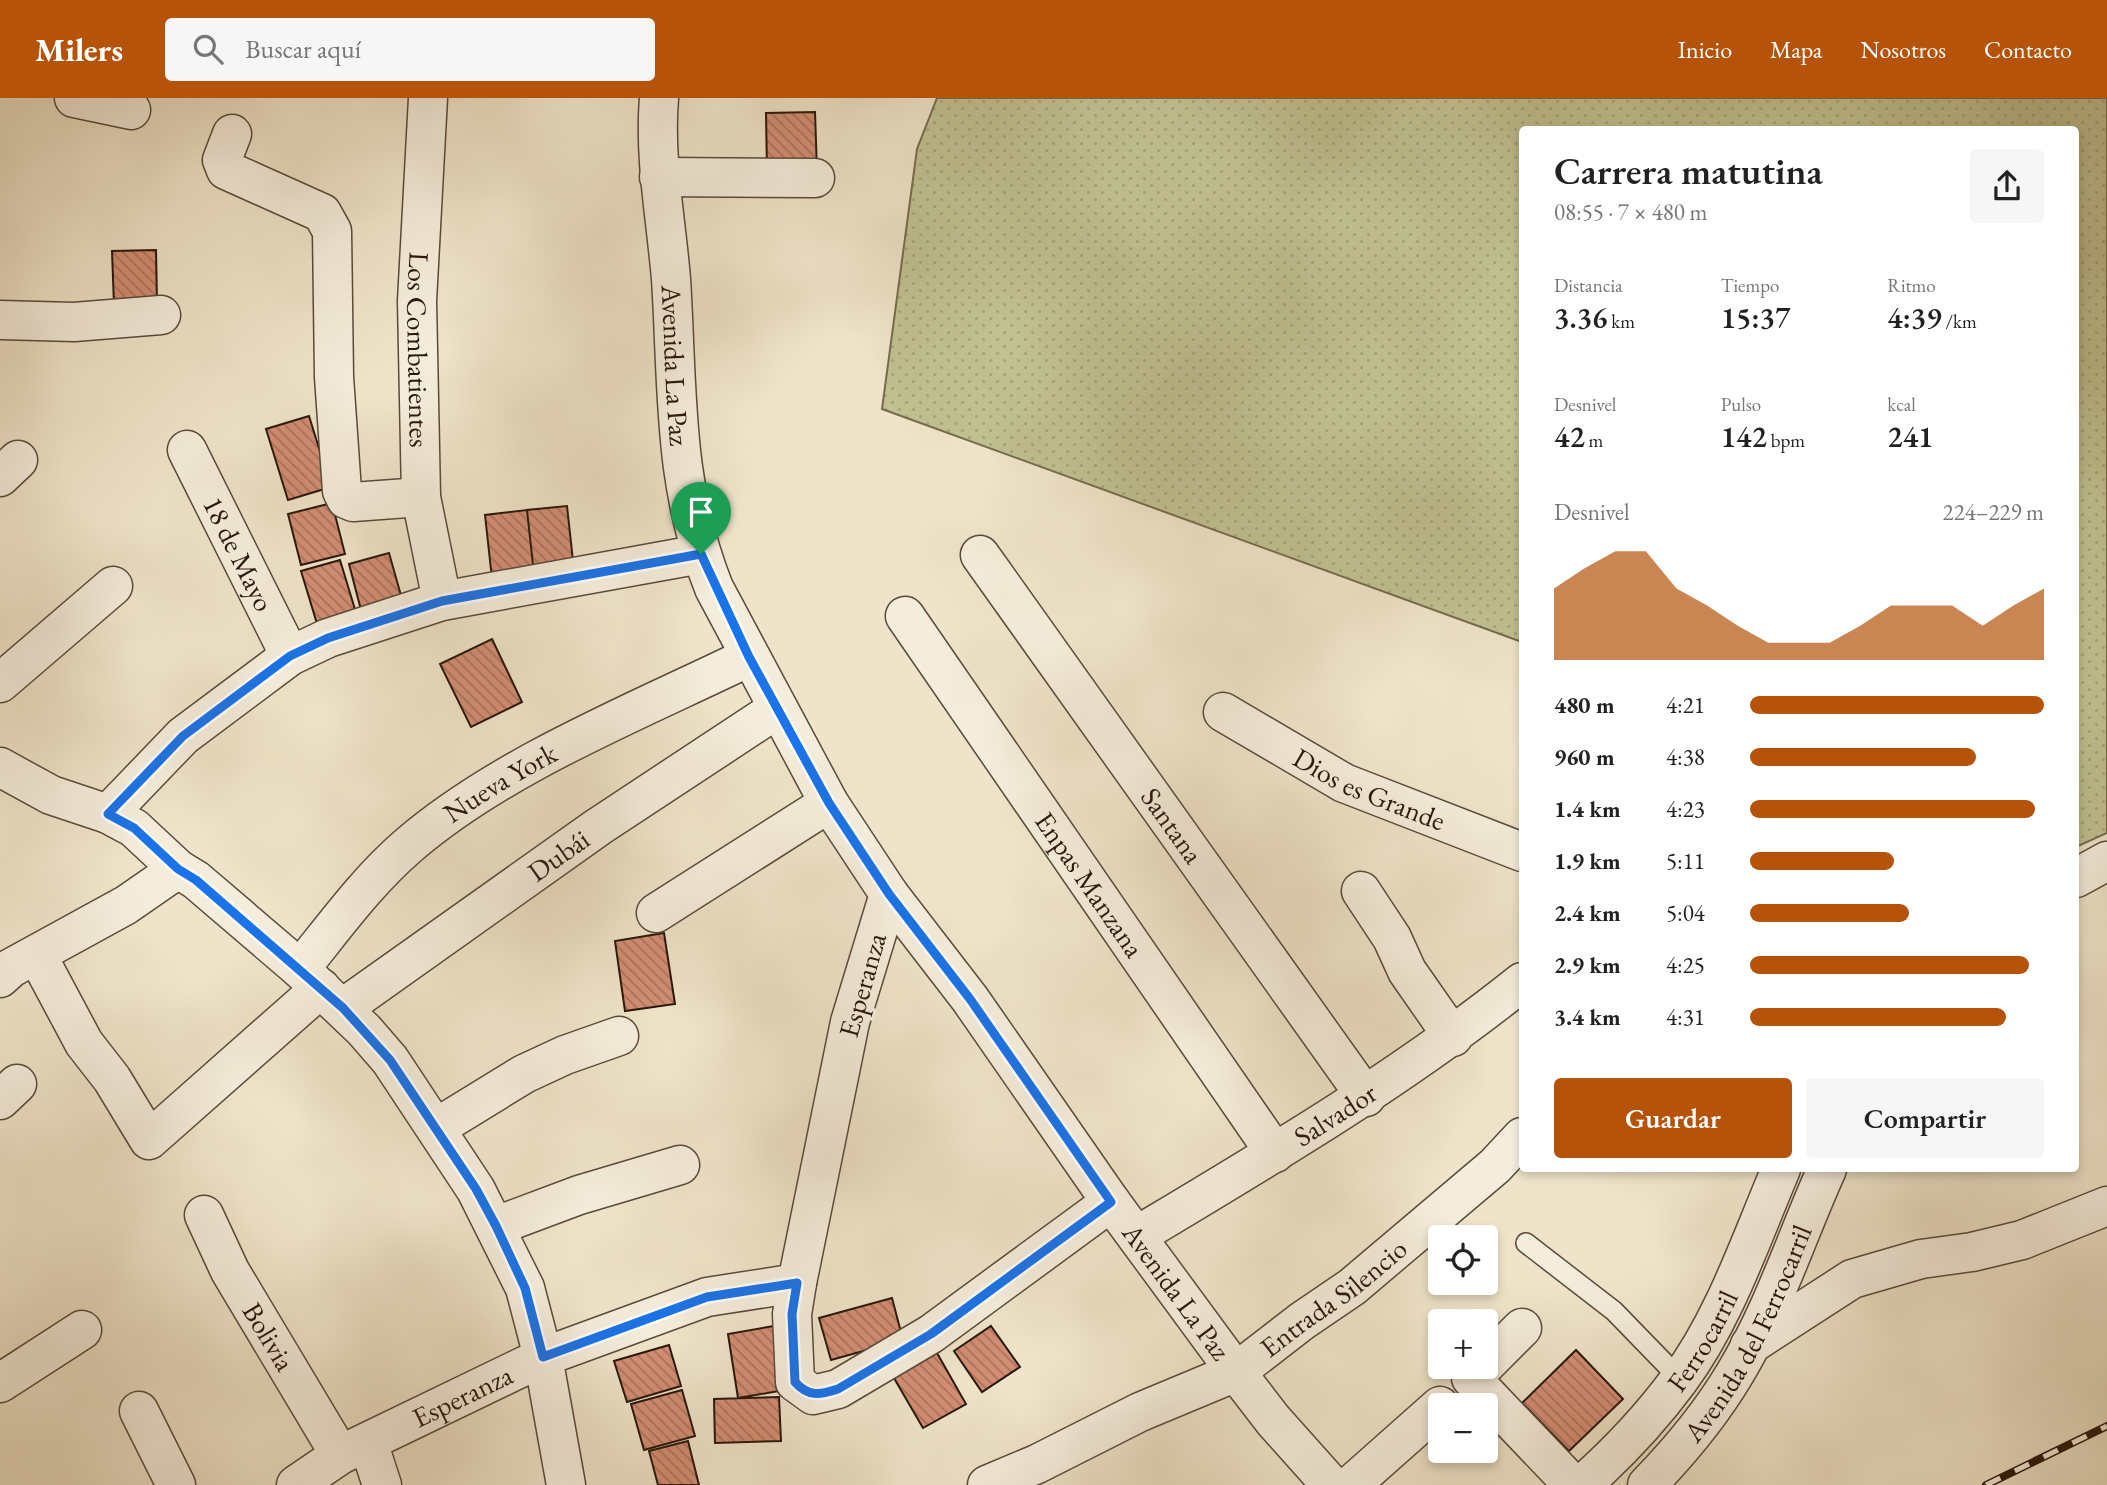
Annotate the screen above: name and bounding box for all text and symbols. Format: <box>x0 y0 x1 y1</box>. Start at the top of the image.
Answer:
search box <box>165 18 655 81</box>
text: Milers <box>35 28 123 71</box>
icon: search <box>189 30 227 68</box>
text: Buscar aquí <box>245 32 361 66</box>
text: Inicio <box>1678 34 1732 65</box>
text: Mapa <box>1770 34 1822 65</box>
text: Nosotros <box>1860 34 1946 65</box>
text: Contacto <box>1984 34 2072 65</box>
text: Carrera matutina <box>1554 146 1823 195</box>
button: share <box>1970 149 2044 223</box>
text: 08:55 · 7 × 480 m <box>1554 197 1707 227</box>
street label: Los Combatientes <box>399 251 438 448</box>
text: Distancia <box>1554 273 1623 298</box>
text: Tiempo <box>1721 273 1780 298</box>
text: Ritmo <box>1887 273 1936 298</box>
street label: Avenida La Paz <box>653 283 698 448</box>
text: 3.36 <box>1554 298 1607 337</box>
text: 15:37 <box>1721 298 1790 337</box>
text: 4:39 <box>1887 298 1942 337</box>
text: km <box>1607 309 1635 334</box>
text: /km <box>1942 309 1977 334</box>
text: Desnivel <box>1554 392 1616 417</box>
text: Pulso <box>1721 392 1761 417</box>
text: kcal <box>1887 392 1916 417</box>
text: 42 <box>1554 417 1585 456</box>
text: 142 <box>1721 417 1767 456</box>
text: 241 <box>1887 417 1934 456</box>
text: m <box>1585 428 1603 453</box>
text: bpm <box>1767 428 1805 453</box>
pin <box>671 482 731 554</box>
street label: 18 de Mayo <box>195 490 283 617</box>
icon: arrive <box>682 493 720 531</box>
text: Desnivel <box>1554 497 1630 527</box>
text: 224–229 m <box>1943 497 2044 527</box>
text: 480 m <box>1554 690 1615 720</box>
text: 4:21 <box>1666 690 1705 720</box>
street label: Nueva York <box>436 734 564 831</box>
street label: Dios es Grande <box>1287 739 1451 839</box>
text: 960 m <box>1554 742 1615 772</box>
text: 4:38 <box>1666 742 1705 772</box>
street label: Santana <box>1133 780 1212 871</box>
text: 1.4 km <box>1554 794 1621 824</box>
text: 4:23 <box>1666 794 1705 824</box>
street label: Enpas Manzana <box>1027 805 1153 965</box>
street label: Dubái <box>520 821 596 890</box>
text: 1.9 km <box>1554 846 1621 876</box>
text: 5:11 <box>1666 846 1705 876</box>
text: 2.4 km <box>1554 898 1621 928</box>
text: 5:04 <box>1666 898 1705 928</box>
street label: Esperanza <box>830 928 894 1042</box>
text: 2.9 km <box>1554 950 1621 980</box>
text: 4:25 <box>1666 950 1705 980</box>
text: 3.4 km <box>1554 1002 1621 1032</box>
text: 4:31 <box>1666 1002 1705 1032</box>
street label: Salvador <box>1287 1074 1384 1154</box>
button: Guardar <box>1554 1078 1792 1158</box>
button: Compartir <box>1806 1078 2044 1158</box>
street label: Avenida La Paz <box>1114 1215 1239 1367</box>
street label: Avenida del Ferrocarril <box>1673 1218 1815 1446</box>
map controls <box>1428 1225 1498 1463</box>
button: locate <box>1428 1225 1498 1295</box>
street label: Entrada Silencio <box>1252 1230 1414 1365</box>
street label: Ferrocarril <box>1657 1282 1741 1396</box>
street label: Bolivia <box>235 1296 304 1378</box>
button: + <box>1428 1309 1498 1379</box>
street label: Esperanza <box>406 1356 519 1436</box>
button: − <box>1428 1393 1498 1463</box>

